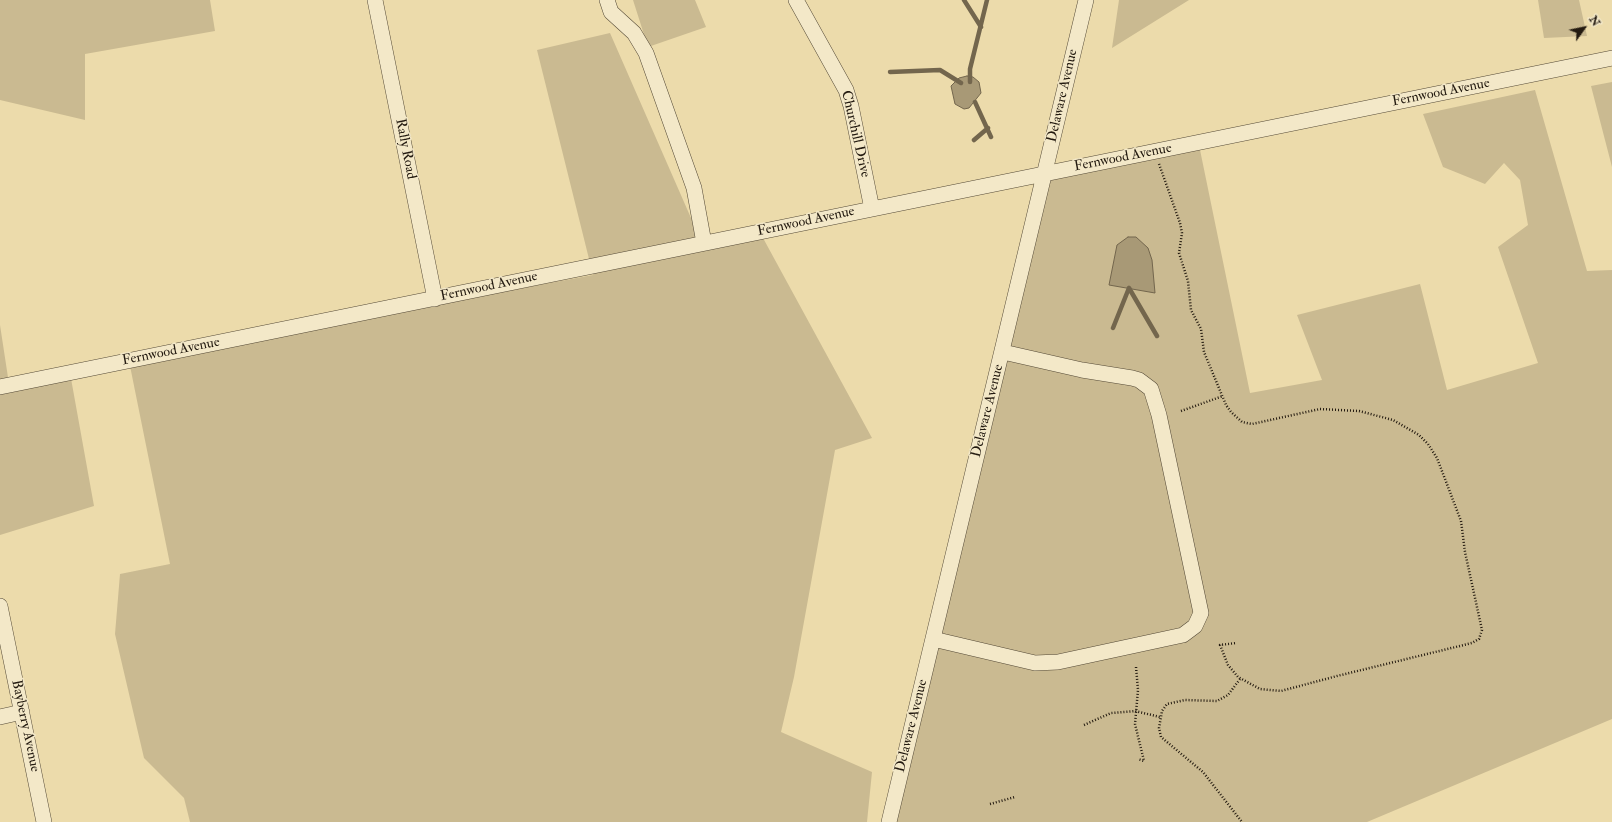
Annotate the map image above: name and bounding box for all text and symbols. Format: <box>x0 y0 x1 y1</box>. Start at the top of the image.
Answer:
north arrow <box>1564 8 1604 48</box>
text: N <box>1586 14 1603 29</box>
street label: Delaware Avenue <box>1044 48 1082 144</box>
street label: Fernwood Avenue <box>1391 75 1491 111</box>
street label: Churchill Drive <box>837 89 873 179</box>
street label: Rally Road <box>391 117 419 181</box>
street label: Fernwood Avenue <box>1073 140 1173 176</box>
street label: Fernwood Avenue <box>756 203 856 241</box>
street label: Fernwood Avenue <box>439 268 539 306</box>
street label: Fernwood Avenue <box>121 334 221 370</box>
street label: Delaware Avenue <box>968 363 1008 459</box>
street label: Bayberry Avenue <box>7 678 43 774</box>
street label: Delaware Avenue <box>892 678 932 774</box>

